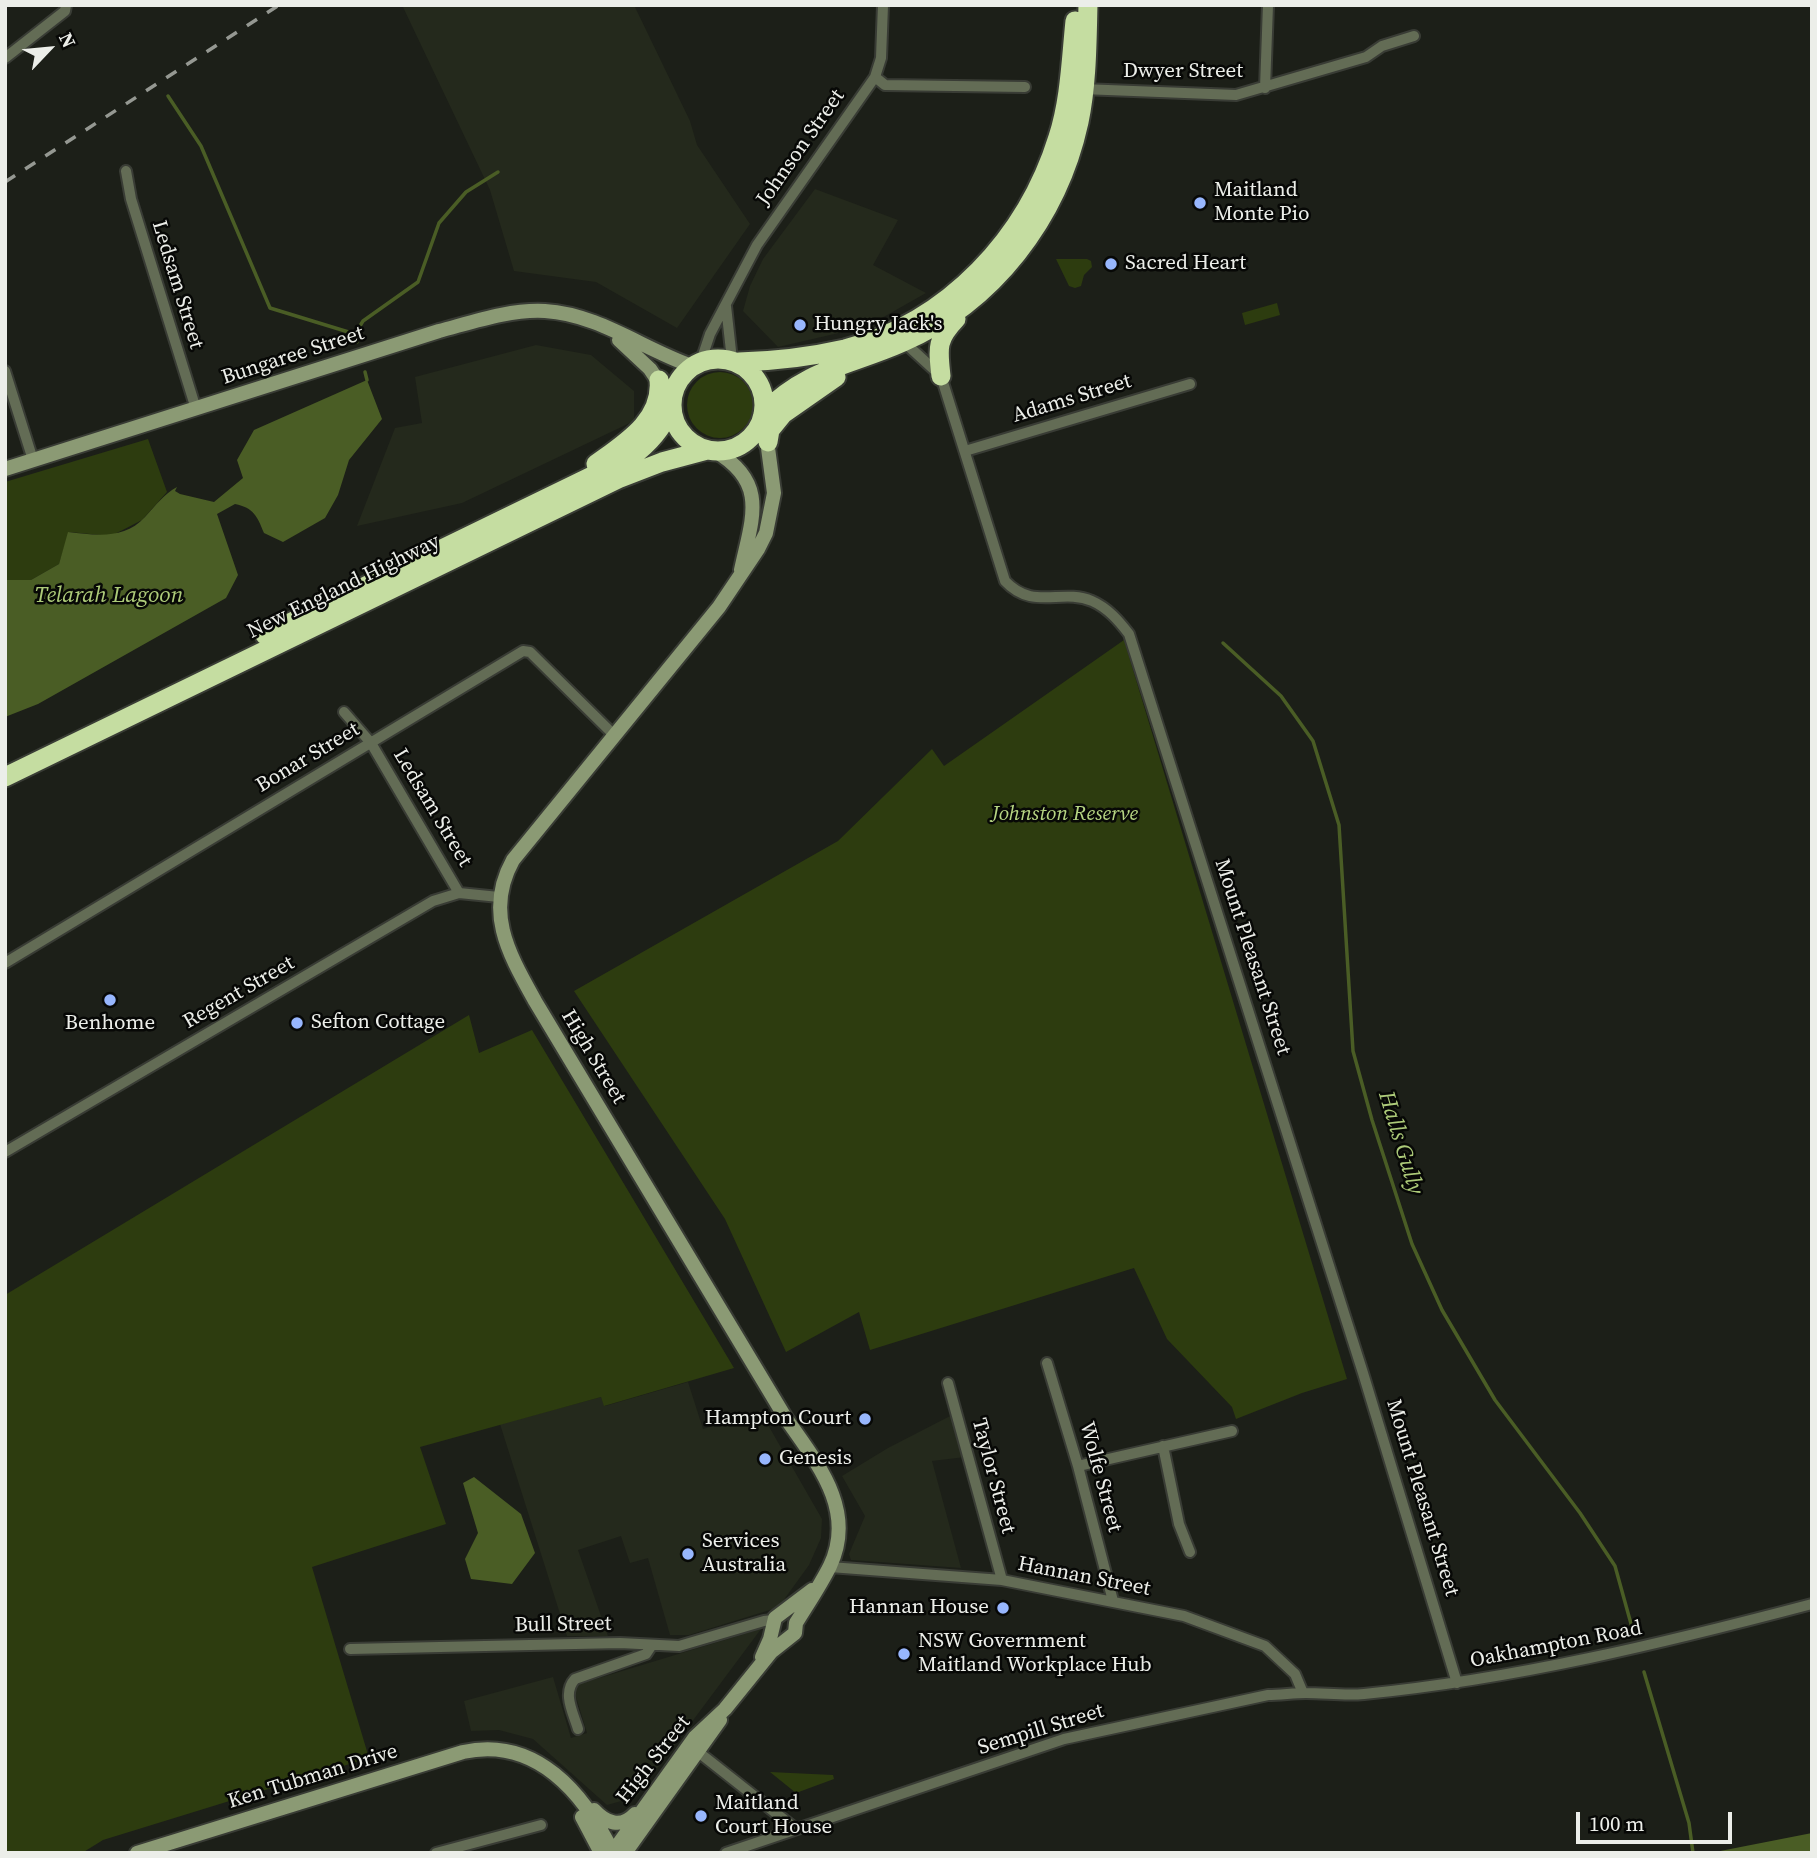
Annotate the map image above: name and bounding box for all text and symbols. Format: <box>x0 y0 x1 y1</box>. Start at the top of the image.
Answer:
north arrow <box>14 14 84 84</box>
text: N <box>53 28 83 52</box>
street label: Dwyer Street <box>1123 59 1243 85</box>
street label: Johnson Street <box>751 85 851 211</box>
place label: Maitland Monte Pio <box>1214 178 1309 228</box>
marker: Maitland Monte Pio <box>1192 195 1208 211</box>
street label: Ledsam Street <box>146 218 208 352</box>
place label: Sacred Heart <box>1125 251 1246 277</box>
marker: Sacred Heart <box>1103 256 1119 272</box>
place label: Hungry Jack's <box>814 312 942 338</box>
marker: Hungry Jack's <box>792 317 808 333</box>
street label: Bungaree Street <box>219 321 367 391</box>
street label: Adams Street <box>1009 369 1135 429</box>
street label: New England Highway <box>244 529 444 645</box>
water label: Telarah Lagoon <box>35 582 183 610</box>
street label: Bonar Street <box>252 717 364 799</box>
street label: Ledsam Street <box>387 745 477 871</box>
park label: Johnston Reserve <box>992 802 1138 828</box>
street label: Mount Pleasant Street <box>1208 856 1296 1058</box>
street label: Regent Street <box>179 951 299 1035</box>
marker: Benhome <box>102 992 118 1008</box>
street label: High Street <box>555 1005 631 1109</box>
place label: Sefton Cottage <box>311 1010 445 1036</box>
place label: Benhome <box>65 1011 155 1037</box>
marker: Sefton Cottage <box>289 1015 305 1031</box>
water label: Halls Gully <box>1371 1088 1429 1198</box>
street label: Mount Pleasant Street <box>1380 1397 1464 1599</box>
place label: Hampton Court <box>705 1406 851 1432</box>
marker: Hampton Court <box>857 1411 873 1427</box>
street label: Taylor Street <box>965 1416 1021 1536</box>
street label: Wolfe Street <box>1073 1419 1127 1535</box>
place label: Genesis <box>779 1446 852 1472</box>
marker: Genesis <box>757 1451 773 1467</box>
place label: Services Australia <box>702 1529 786 1579</box>
marker: Services Australia <box>680 1546 696 1562</box>
street label: Hannan Street <box>1016 1552 1152 1602</box>
place label: Hannan House <box>849 1595 989 1621</box>
marker: Hannan House <box>995 1600 1011 1616</box>
street label: Bull Street <box>514 1612 612 1638</box>
street label: Oakhampton Road <box>1468 1616 1644 1674</box>
place label: NSW Government Maitland Workplace Hub <box>918 1629 1152 1679</box>
marker: NSW Government Maitland Workplace Hub <box>896 1646 912 1662</box>
street label: Sempill Street <box>975 1699 1107 1761</box>
street label: High Street <box>612 1711 696 1809</box>
street label: Ken Tubman Drive <box>225 1739 401 1815</box>
place label: Maitland Court House <box>715 1791 832 1841</box>
scale bar <box>1579 1798 1735 1842</box>
marker: Maitland Court House <box>693 1808 709 1824</box>
text: 100 m <box>1589 1809 1644 1838</box>

